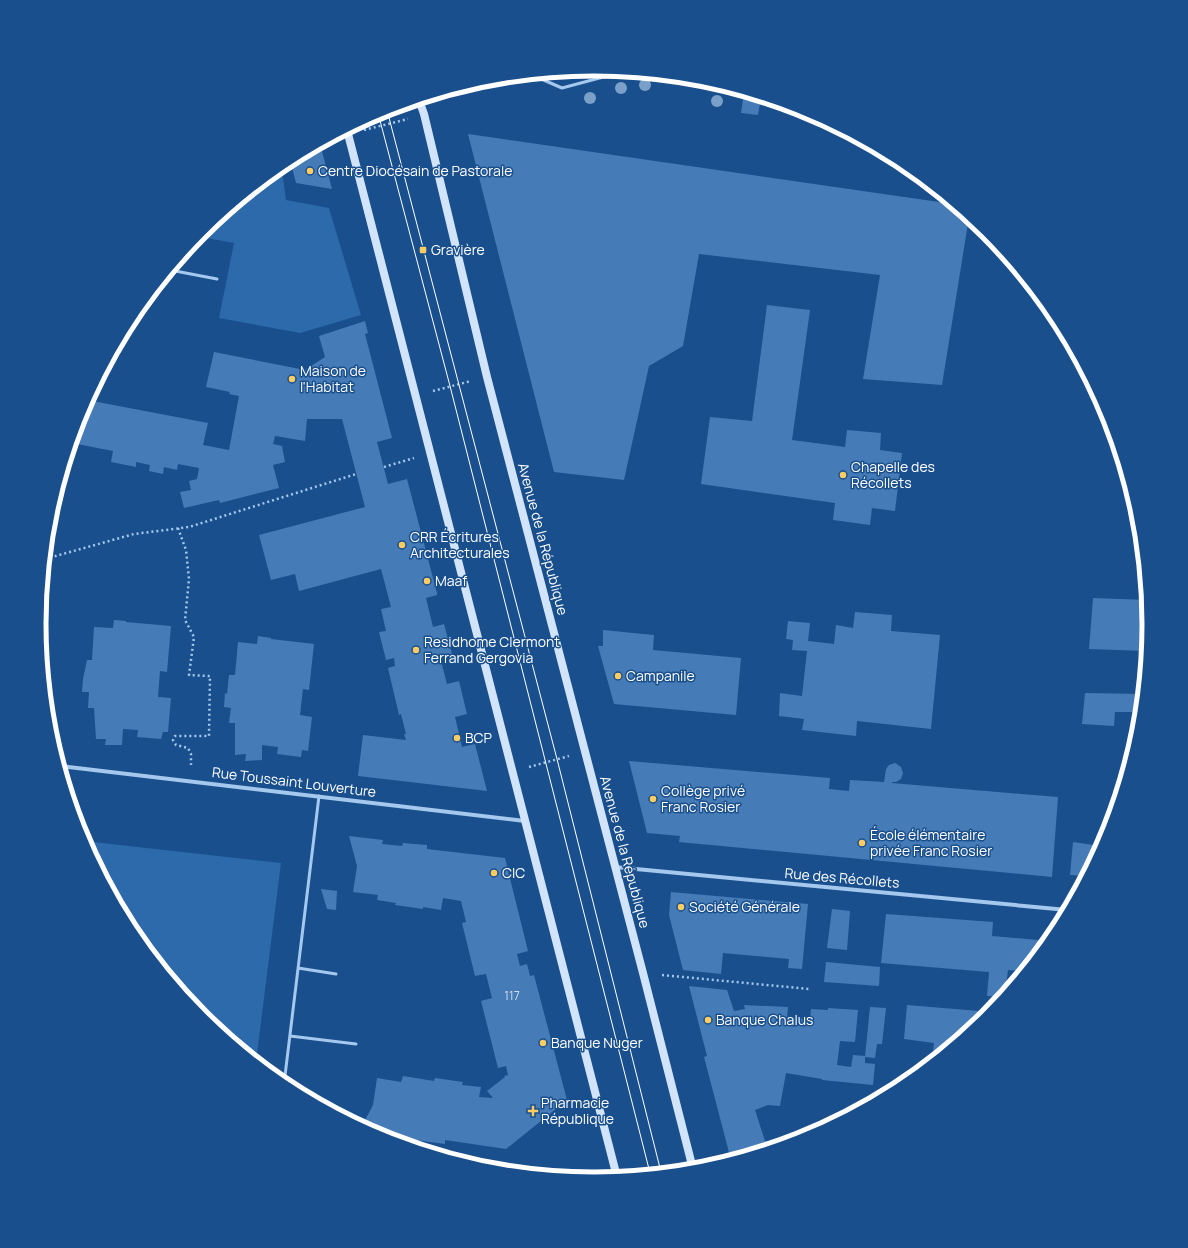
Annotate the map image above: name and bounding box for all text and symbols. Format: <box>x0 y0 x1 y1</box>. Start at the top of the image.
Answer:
place label: Centre Diocésain de Pastorale <box>318 161 512 180</box>
marker: Centre Diocésain de Pastorale <box>305 166 315 176</box>
place label: Gravière <box>431 240 485 259</box>
marker: Gravière <box>418 245 428 255</box>
place label: Maison de l'Habitat <box>300 361 366 396</box>
marker: Maison de l'Habitat <box>287 374 297 384</box>
place label: Chapelle des Récollets <box>851 457 935 492</box>
street label: Avenue de la République <box>514 461 573 617</box>
marker: Chapelle des Récollets <box>838 470 848 480</box>
place label: CRR Écritures Architecturales <box>410 527 510 562</box>
marker: CRR Écritures Architecturales <box>397 540 407 550</box>
place label: Maaf <box>435 571 467 590</box>
marker: Maaf <box>422 576 432 586</box>
place label: Residhome Clermont Ferrand Gergovia <box>424 632 560 667</box>
marker: Residhome Clermont Ferrand Gergovia <box>411 645 421 655</box>
place label: Campanile <box>626 666 695 685</box>
marker: Campanile <box>613 671 623 681</box>
place label: BCP <box>465 728 493 747</box>
marker: BCP <box>452 733 462 743</box>
street label: Rue Toussaint Louverture <box>211 762 377 801</box>
street label: Avenue de la République <box>596 774 655 930</box>
place label: Collège privé Franc Rosier <box>661 781 745 816</box>
marker: Collège privé Franc Rosier <box>648 794 658 804</box>
place label: École élémentaire privée Franc Rosier <box>870 825 992 860</box>
marker: École élémentaire privée Franc Rosier <box>857 838 867 848</box>
place label: CIC <box>502 863 525 882</box>
street label: Rue des Récollets <box>784 863 900 892</box>
marker: CIC <box>489 868 499 878</box>
place label: Société Générale <box>689 897 800 916</box>
marker: Société Générale <box>676 902 686 912</box>
house number: 117 <box>504 987 520 1004</box>
place label: Banque Chalus <box>716 1010 813 1029</box>
marker: Banque Chalus <box>703 1015 713 1025</box>
place label: Banque Nuger <box>551 1033 643 1052</box>
marker: Banque Nuger <box>538 1038 548 1048</box>
place label: Pharmacie République <box>541 1093 614 1128</box>
marker: Pharmacie République <box>528 1106 538 1116</box>

